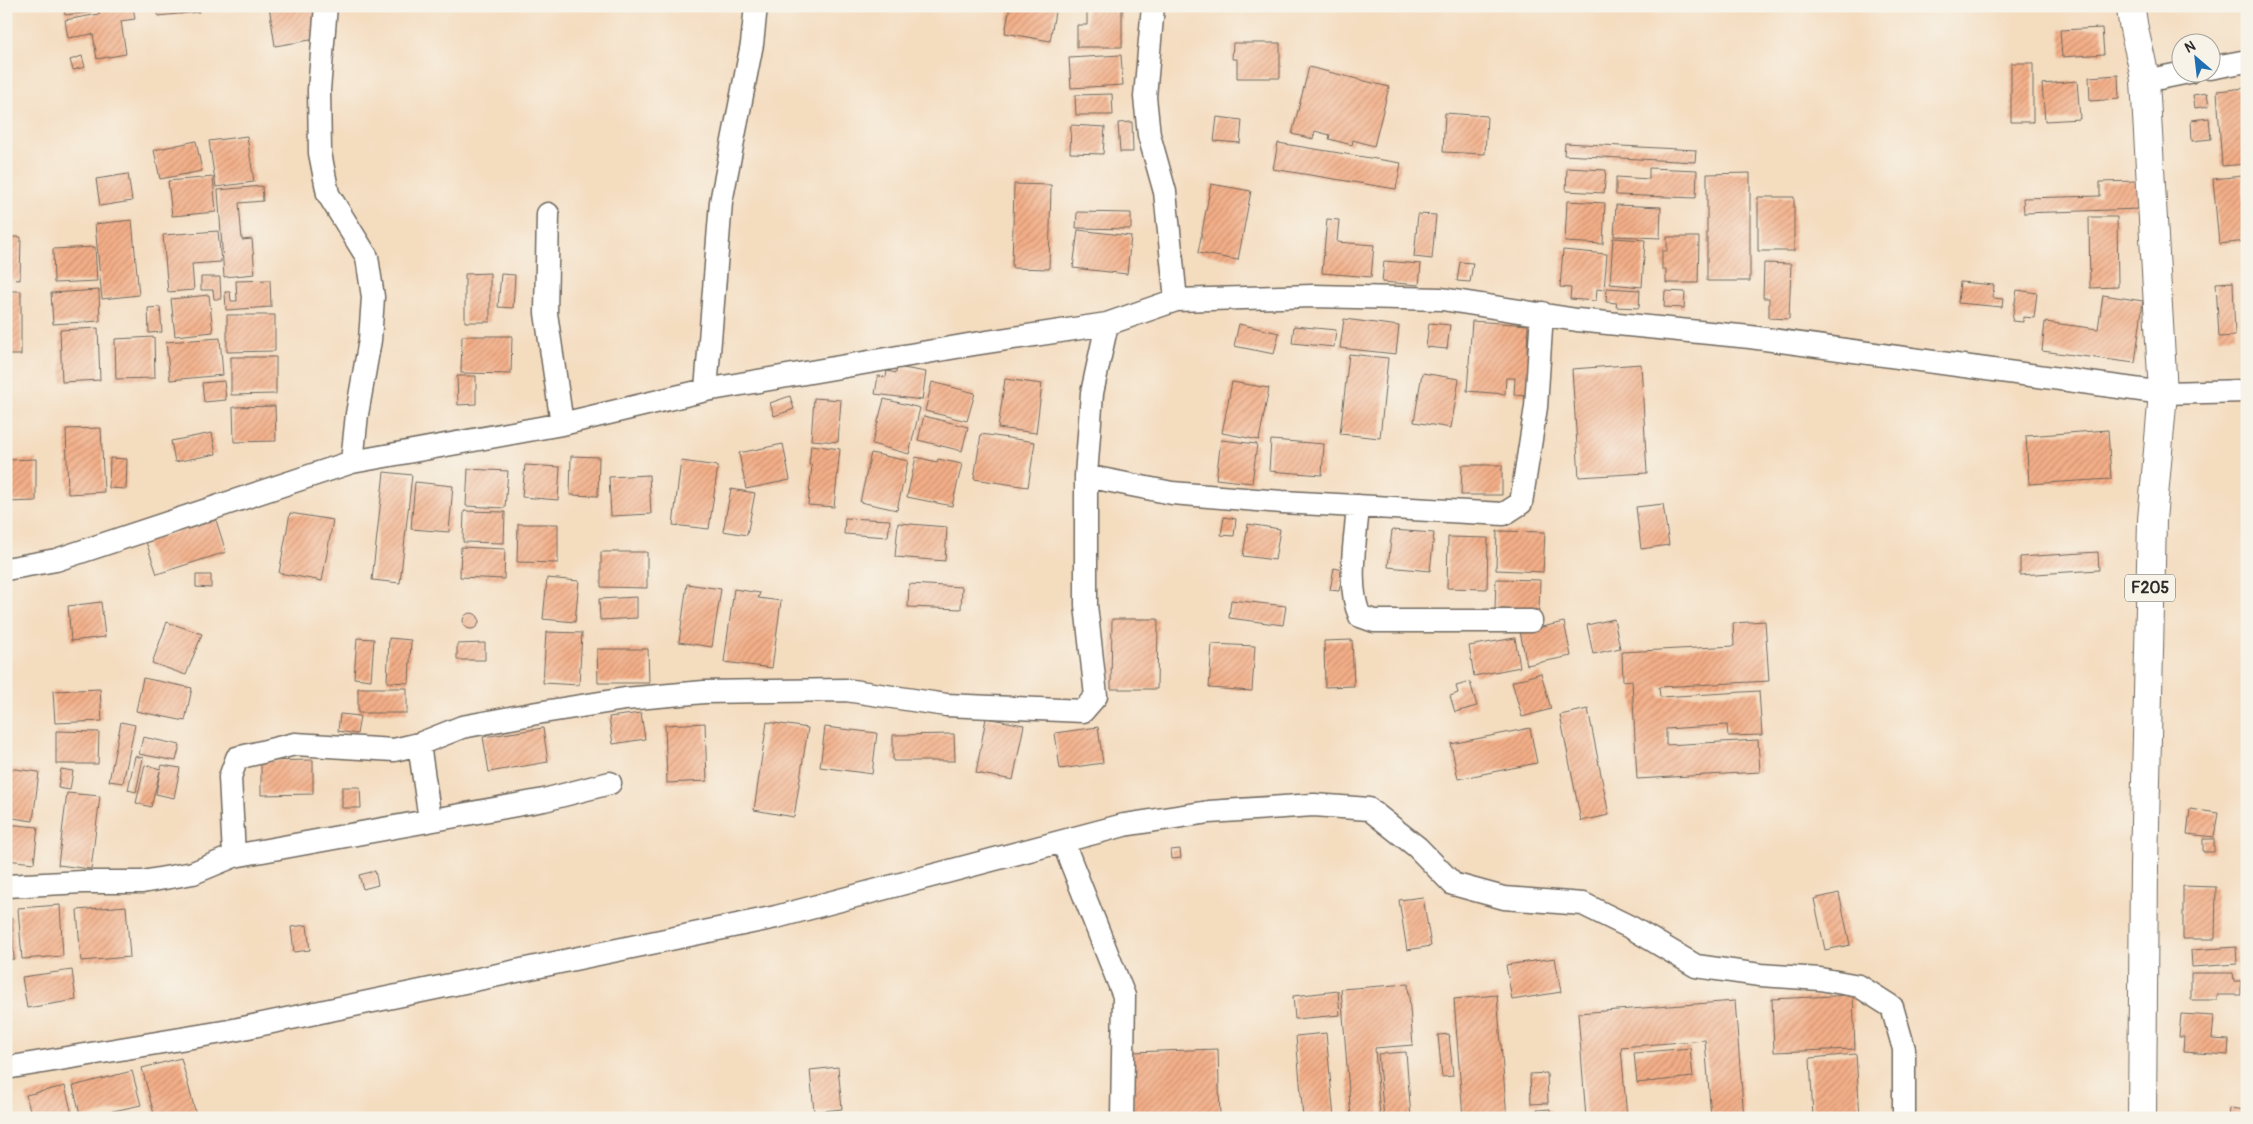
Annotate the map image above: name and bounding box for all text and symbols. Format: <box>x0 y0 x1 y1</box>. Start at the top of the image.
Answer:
north arrow <box>2170 32 2220 82</box>
text: N <box>2182 37 2198 57</box>
road number: F205 <box>2125 574 2175 602</box>

